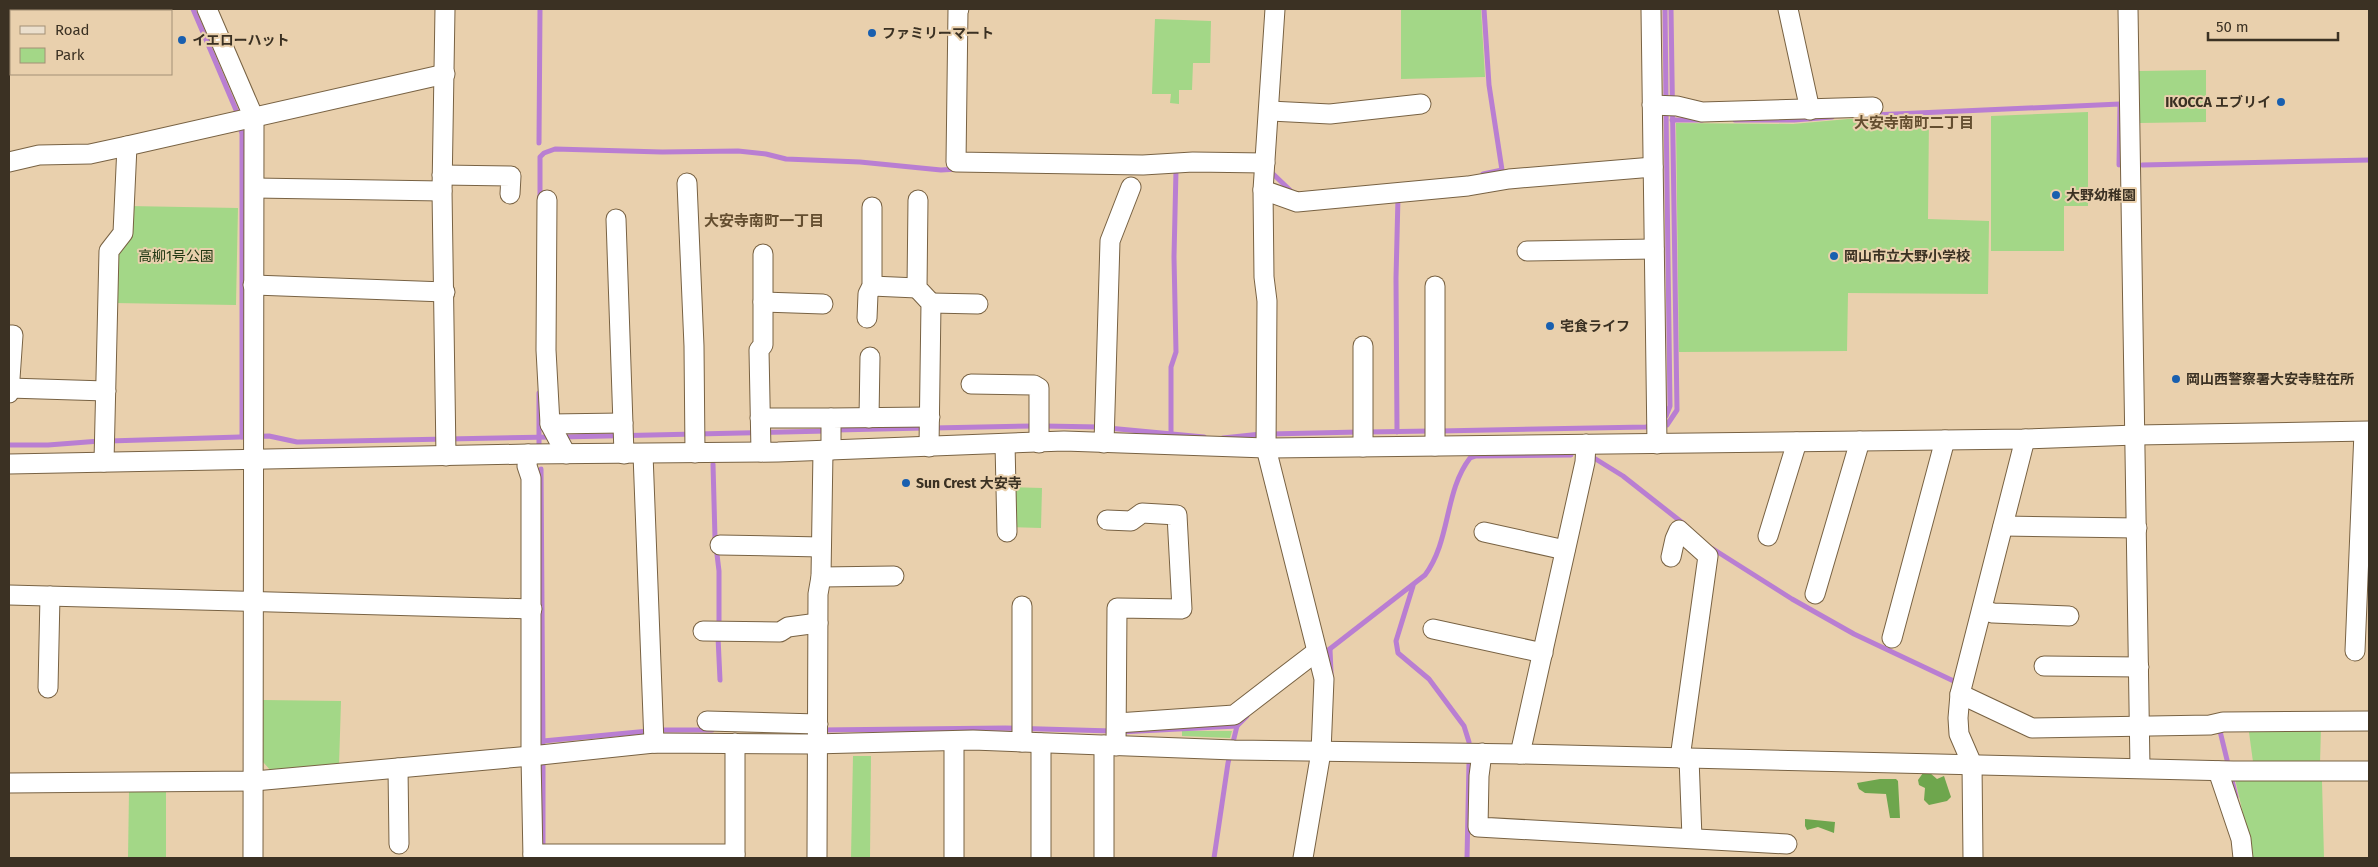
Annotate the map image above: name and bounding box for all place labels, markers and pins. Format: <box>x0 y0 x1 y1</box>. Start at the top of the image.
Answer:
place label: ファミリーマート <box>882 25 994 42</box>
marker: ファミリーマート <box>866 27 878 39</box>
place label: イエローハット <box>192 32 290 49</box>
marker: イエローハット <box>176 34 188 46</box>
place label: IKOCCA エブリイ <box>2165 94 2271 111</box>
marker: IKOCCA エブリイ <box>2275 96 2287 108</box>
place label: 大野幼稚園 <box>2066 187 2136 204</box>
marker: 大野幼稚園 <box>2050 189 2062 201</box>
place label: 岡山市立大野小学校 <box>1844 248 1970 265</box>
marker: 岡山市立大野小学校 <box>1828 250 1840 262</box>
place label: 宅食ライフ <box>1560 318 1630 335</box>
marker: 宅食ライフ <box>1544 320 1556 332</box>
place label: 岡山西警察署大安寺駐在所 <box>2186 371 2354 388</box>
marker: 岡山西警察署大安寺駐在所 <box>2170 373 2182 385</box>
place label: Sun Crest 大安寺 <box>916 475 1022 492</box>
marker: Sun Crest 大安寺 <box>900 477 912 489</box>

